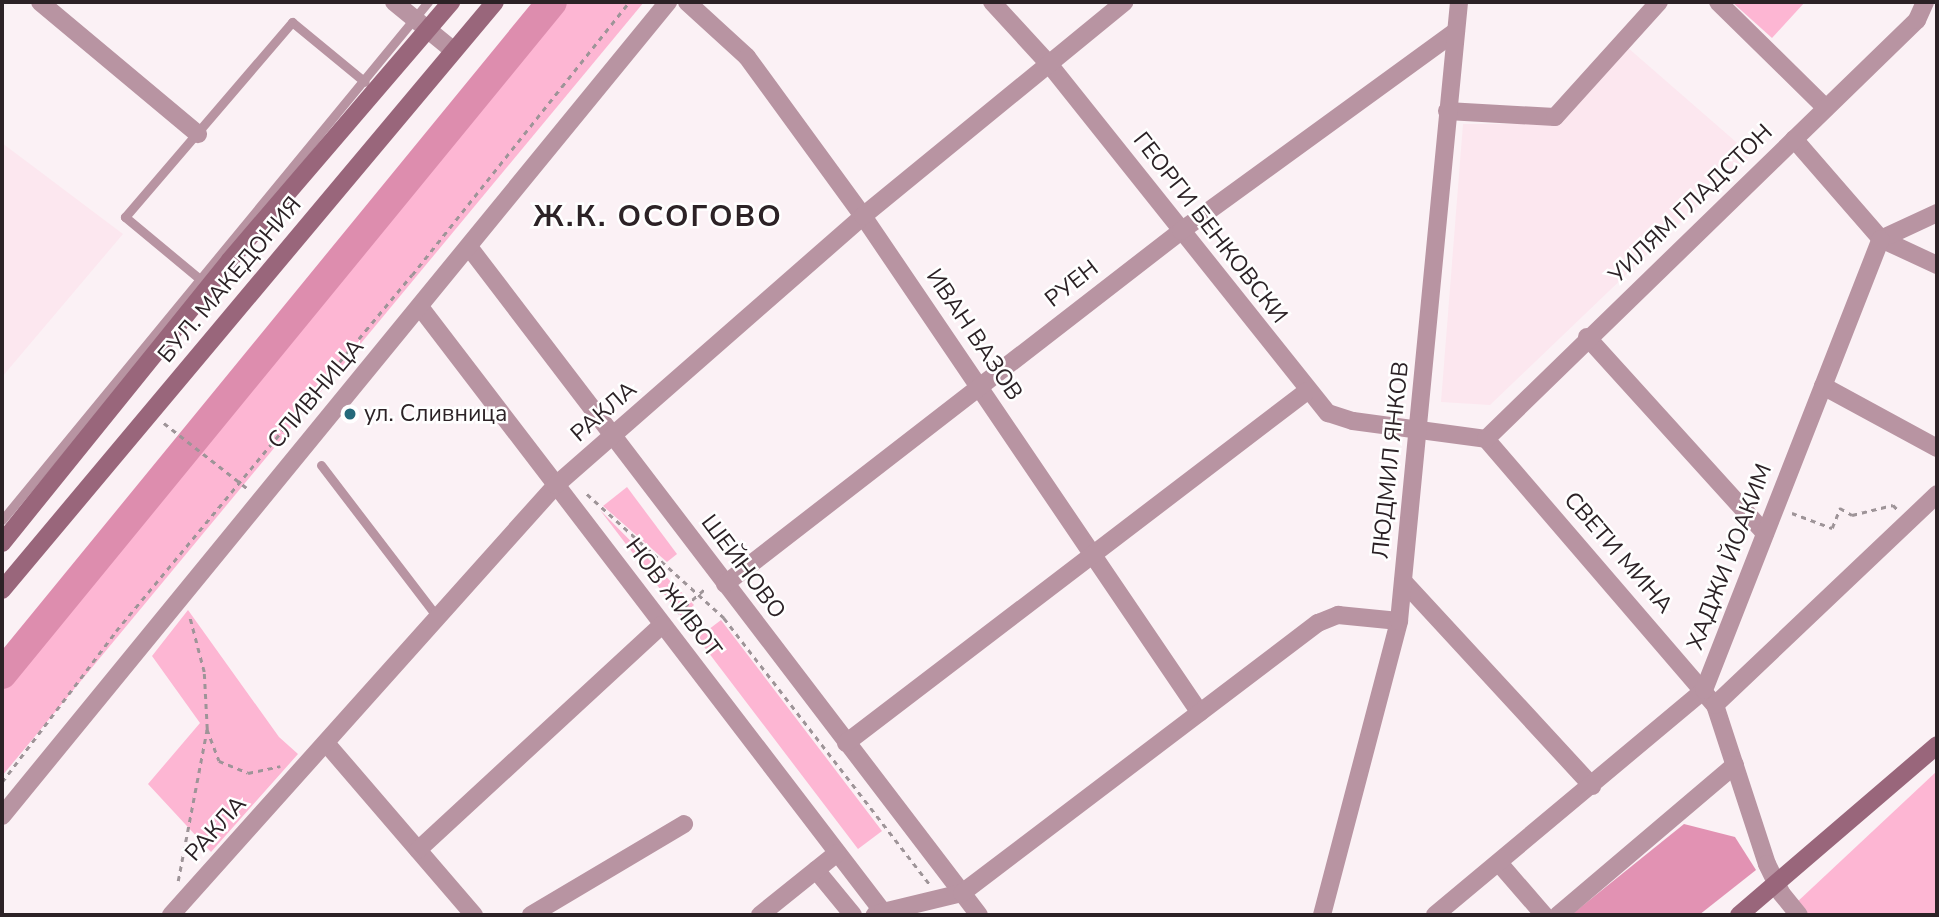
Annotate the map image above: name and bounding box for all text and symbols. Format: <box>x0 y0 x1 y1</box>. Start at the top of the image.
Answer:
street label: УИЛЯМ ГЛАДСТОН <box>1603 119 1779 289</box>
street label: ГЕОРГИ БЕНКОВСКИ <box>1127 127 1293 329</box>
street label: БУЛ. МАКЕДОНИЯ <box>153 191 307 369</box>
district label: Ж.К. ОСОГОВО <box>535 199 781 235</box>
street label: РУЕН <box>1040 255 1104 313</box>
street label: ИВАН ВАЗОВ <box>920 264 1028 406</box>
street label: СЛИВНИЦА <box>262 334 370 454</box>
street label: ЛЮДМИЛ ЯНКОВ <box>1367 360 1415 560</box>
street label: РАКЛА <box>565 376 643 448</box>
place label: ул. Сливница <box>364 400 507 428</box>
marker: ул. Сливница <box>342 406 358 422</box>
street label: ХАДЖИ ЙОАКИМ <box>1682 460 1778 654</box>
street label: СВЕТИ МИНА <box>1558 487 1678 619</box>
street label: ШЕЙНОВО <box>695 510 791 624</box>
street label: НОВ ЖИВОТ <box>619 533 727 663</box>
street label: РАКЛА <box>180 791 252 867</box>

